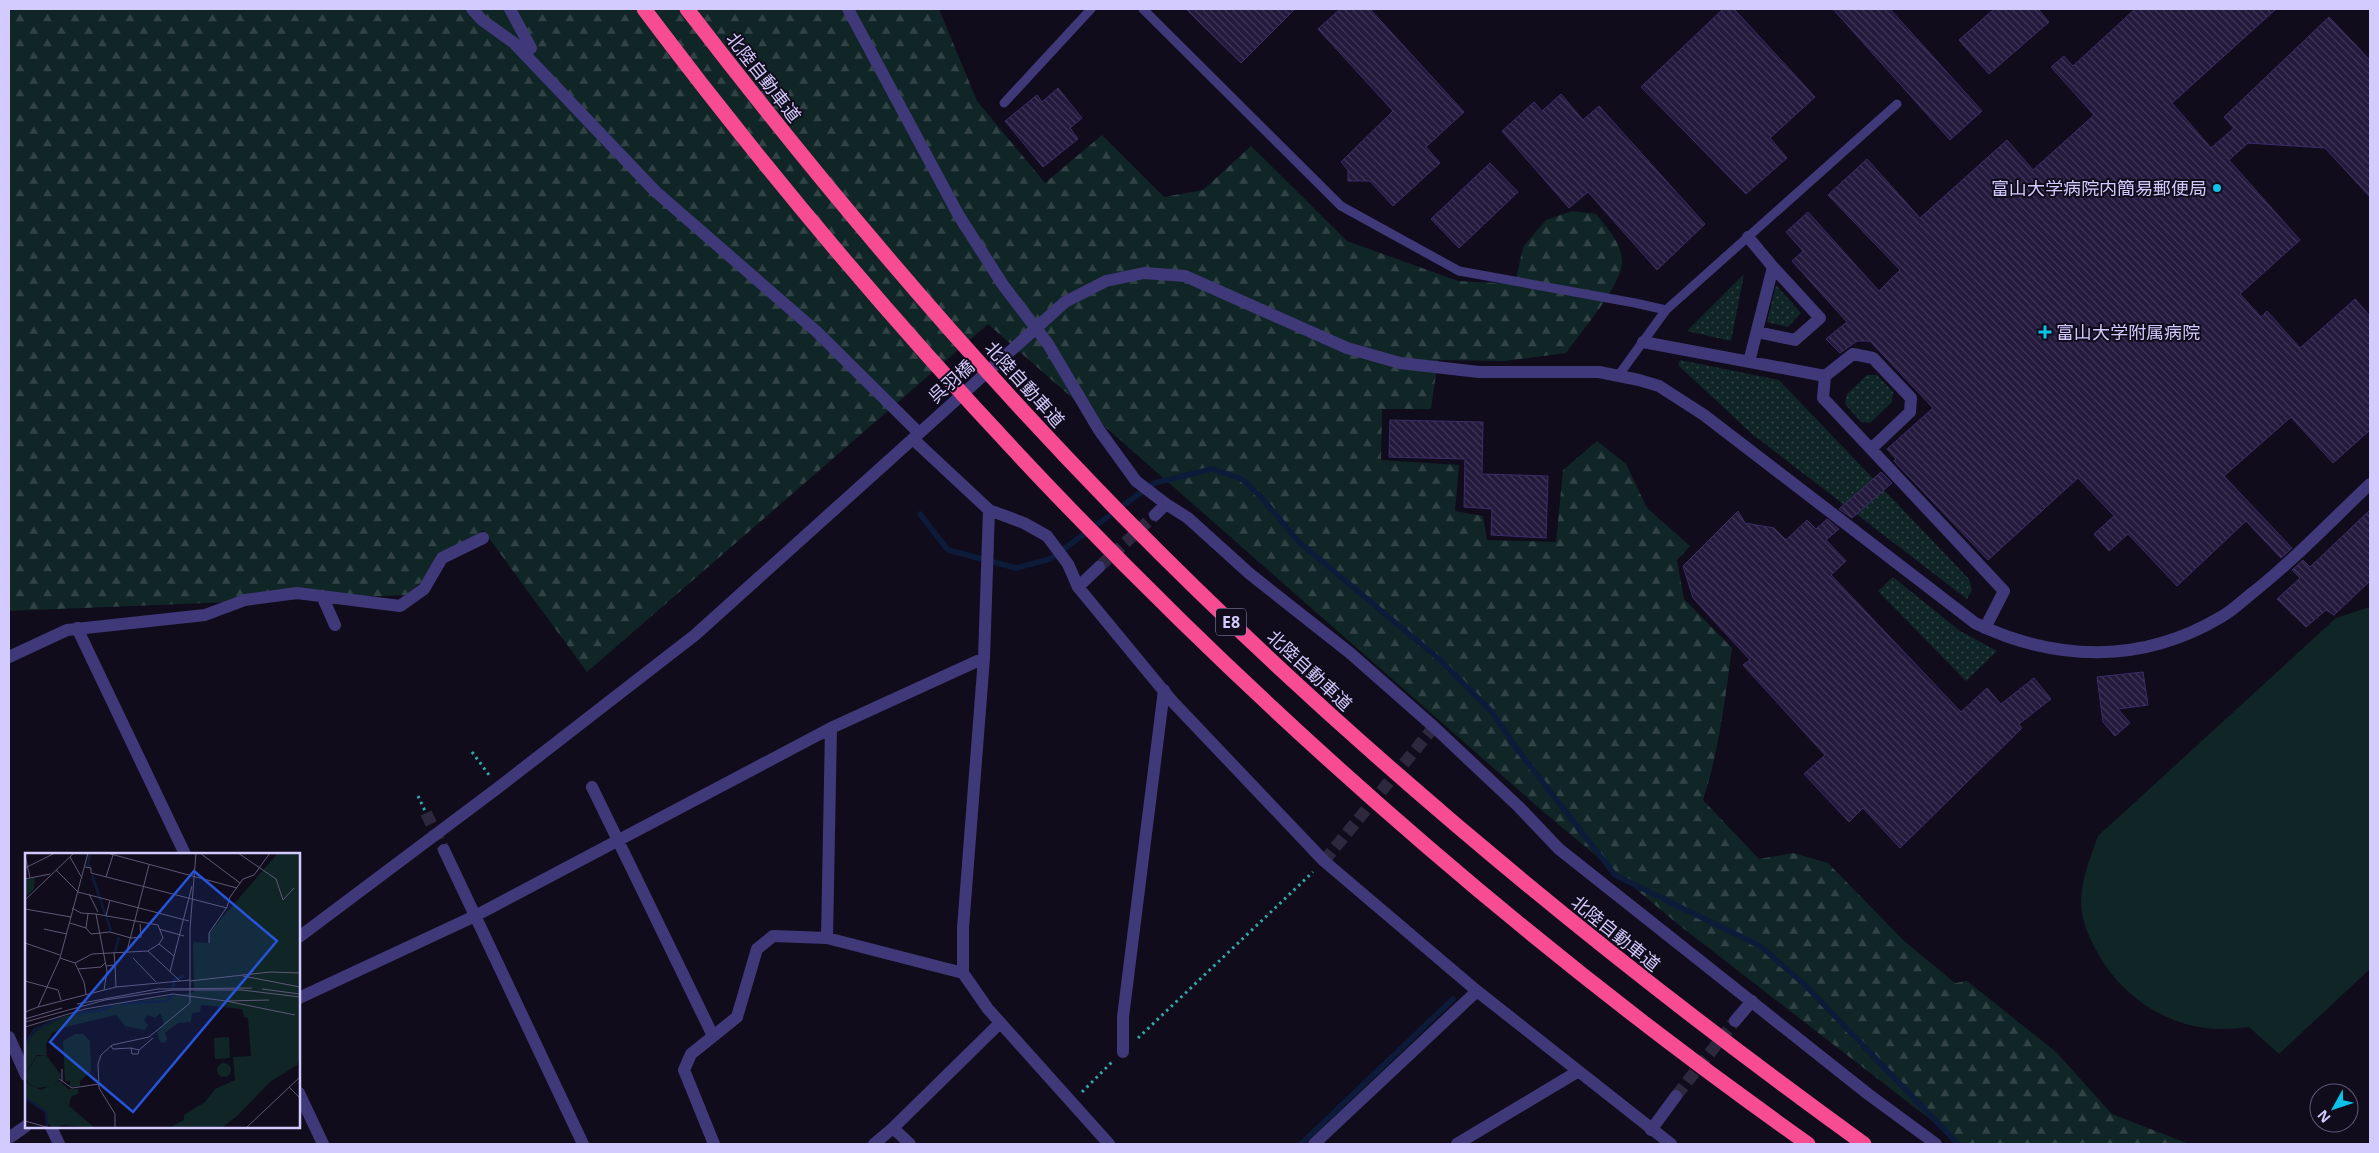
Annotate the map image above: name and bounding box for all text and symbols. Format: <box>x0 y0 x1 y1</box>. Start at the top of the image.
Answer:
street label: 北陸自動車道 <box>721 27 807 127</box>
place label: 富山大学病院内簡易郵便局 <box>1991 176 2207 200</box>
marker: 富山大学病院内簡易郵便局 <box>2211 182 2223 194</box>
place label: 富山大学附属病院 <box>2056 320 2200 344</box>
marker: 富山大学附属病院 <box>2038 325 2052 339</box>
street label: 北陸自動車道 <box>980 336 1070 432</box>
street label: 呉羽橋 <box>923 354 979 408</box>
road number: E8 <box>1216 608 1246 636</box>
street label: 北陸自動車道 <box>1262 624 1358 716</box>
inset map <box>25 853 300 1128</box>
street label: 北陸自動車道 <box>1566 890 1666 976</box>
north arrow <box>2309 1083 2359 1133</box>
text: N <box>2313 1106 2335 1127</box>

